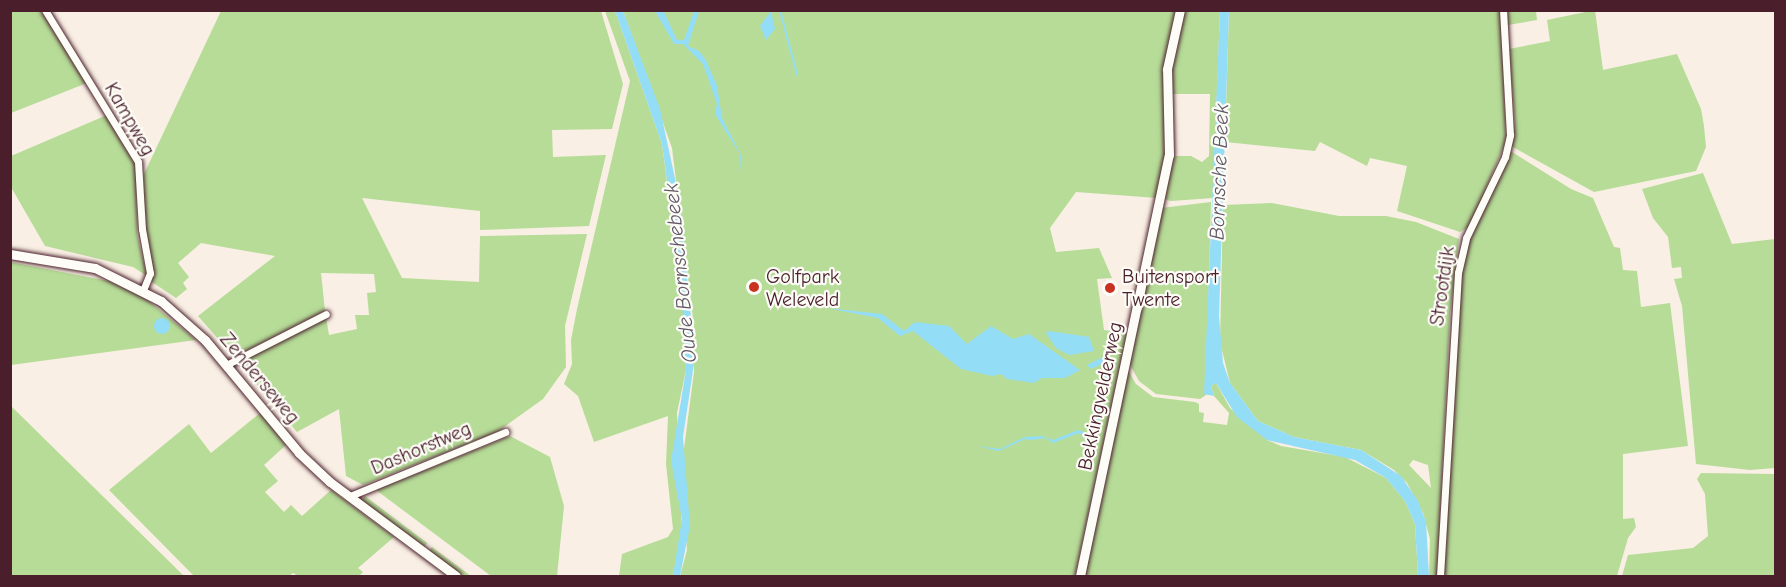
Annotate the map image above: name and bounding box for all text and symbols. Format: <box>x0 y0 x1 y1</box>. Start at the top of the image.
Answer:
street label: Kampweg <box>99 78 161 160</box>
water label: Bornsche Beek <box>1204 103 1234 241</box>
water label: Oude Bornschebeek <box>658 182 702 364</box>
street label: Strootdijk <box>1425 245 1459 327</box>
place label: Golfpark Weleveld <box>766 264 839 311</box>
place label: Buitensport Twente <box>1122 264 1219 311</box>
marker: Golfpark Weleveld <box>747 280 761 294</box>
marker: Buitensport Twente <box>1103 281 1117 295</box>
street label: Bekkingvelderweg <box>1073 320 1127 472</box>
street label: Zenderseweg <box>215 327 305 429</box>
street label: Dashorstweg <box>367 416 475 480</box>

